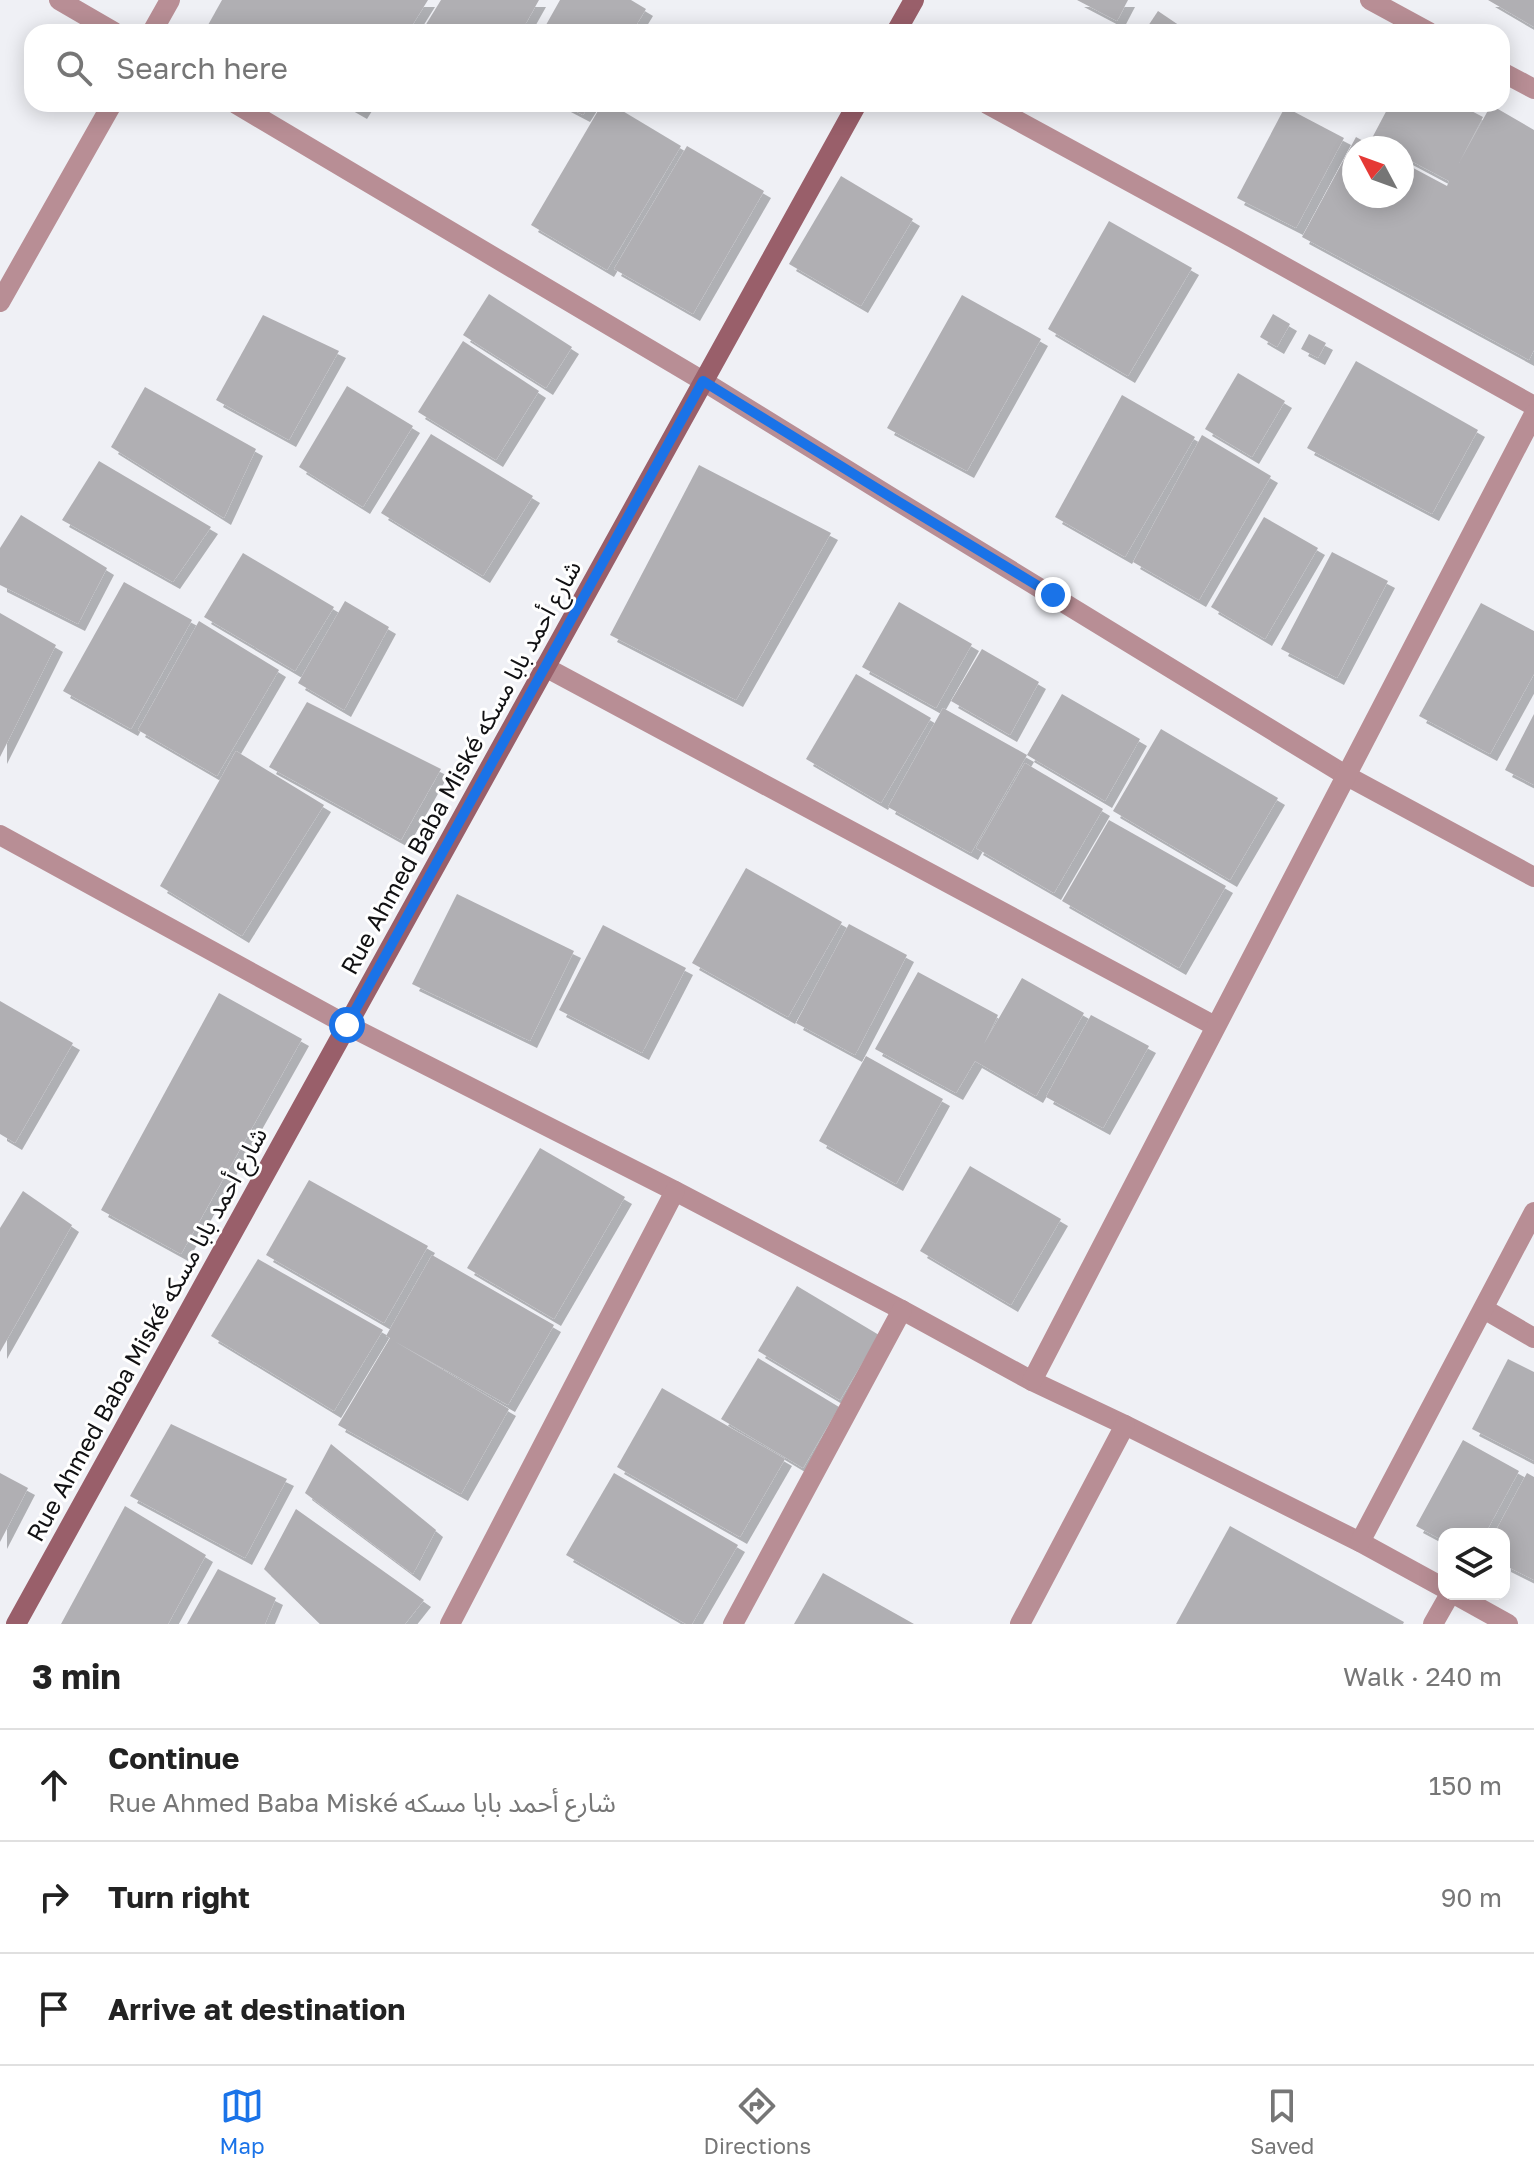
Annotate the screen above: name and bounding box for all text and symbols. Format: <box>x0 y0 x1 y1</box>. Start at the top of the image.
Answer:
search box <box>24 24 1510 112</box>
icon: search <box>52 46 96 90</box>
text: Search here <box>116 50 288 86</box>
north arrow <box>1342 136 1414 208</box>
street label: Rue Ahmed Baba Miské شارع أحمد بابا مسكه <box>334 555 590 981</box>
route end <box>1035 577 1071 613</box>
route start <box>329 1007 365 1043</box>
street label: Rue Ahmed Baba Miské شارع أحمد بابا مسكه <box>20 1122 276 1548</box>
map controls <box>1438 1528 1510 1600</box>
button: layers <box>1438 1528 1510 1600</box>
text: 3 min <box>32 1656 121 1696</box>
text: Walk · 240 m <box>1343 1661 1502 1692</box>
text: Continue <box>108 1740 239 1776</box>
icon: ahead <box>32 1763 76 1807</box>
text: 150 m <box>1429 1770 1502 1801</box>
text: Rue Ahmed Baba Miské شارع أحمد بابا مسكه <box>108 1787 616 1818</box>
icon: right <box>32 1875 76 1919</box>
text: Turn right <box>108 1879 250 1915</box>
text: 90 m <box>1441 1882 1502 1913</box>
icon: arrive <box>32 1987 76 2031</box>
text: Arrive at destination <box>108 1991 405 2027</box>
tab: Map <box>220 2084 264 2159</box>
tab: Directions <box>704 2084 811 2159</box>
tab: Saved <box>1250 2084 1314 2159</box>

